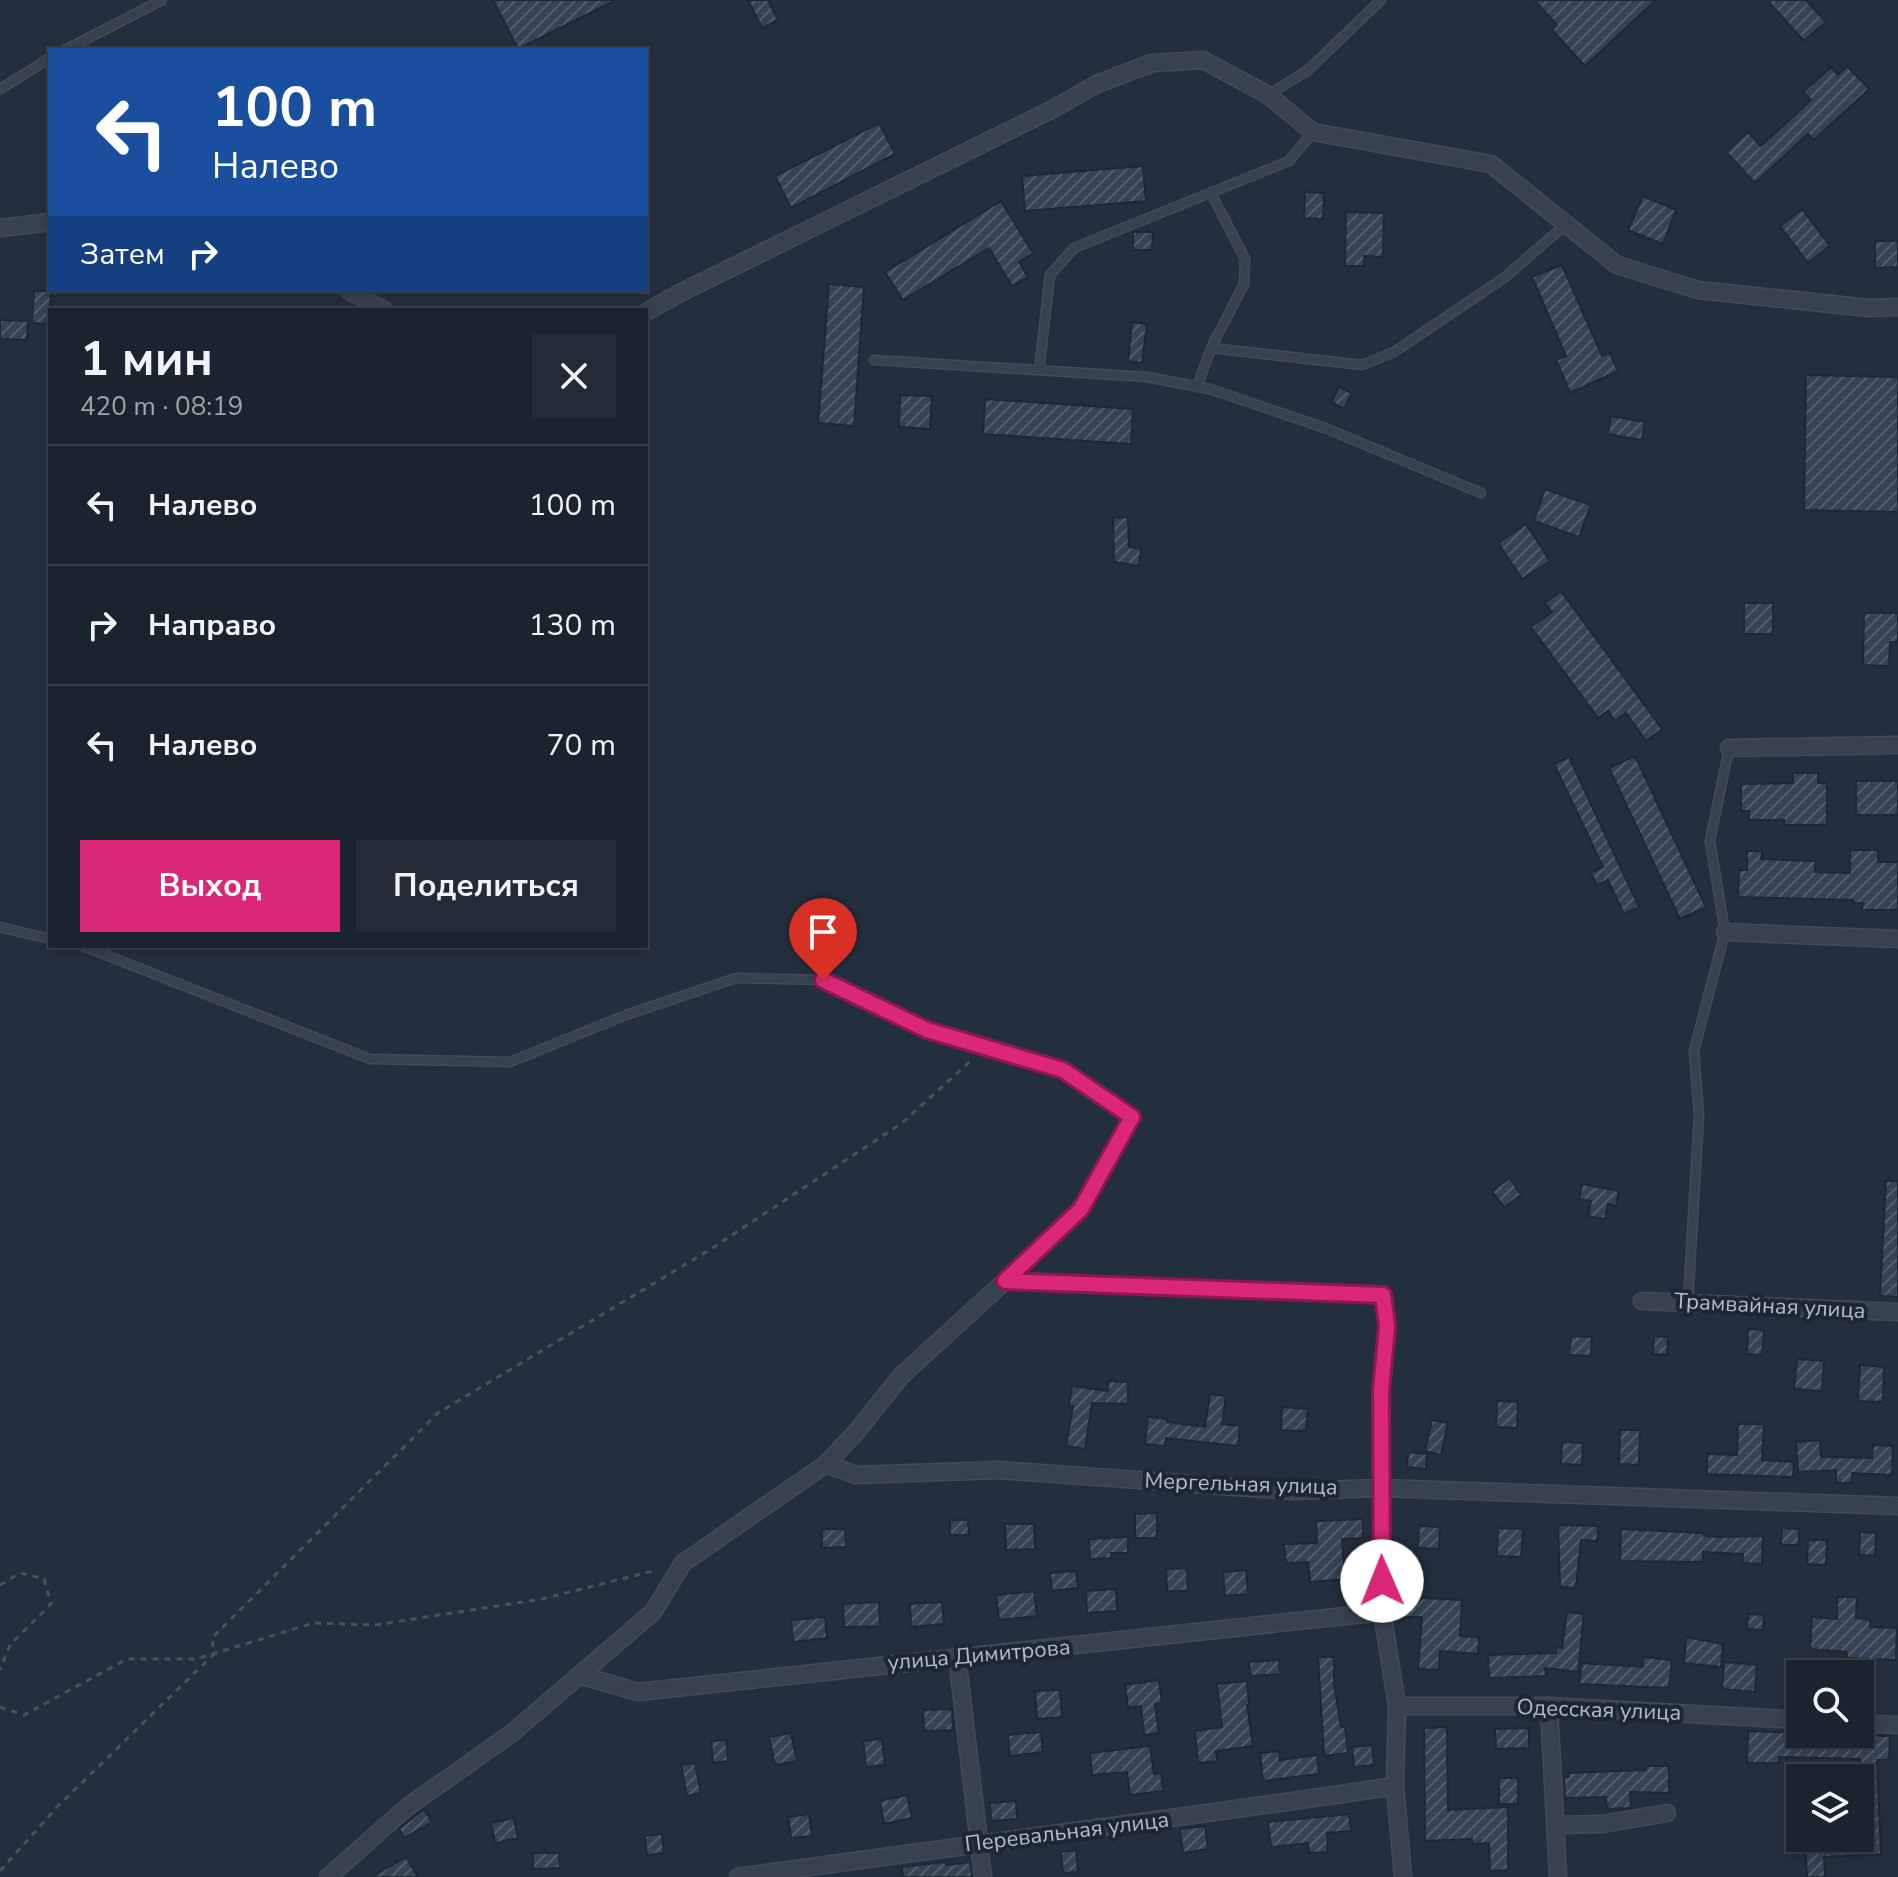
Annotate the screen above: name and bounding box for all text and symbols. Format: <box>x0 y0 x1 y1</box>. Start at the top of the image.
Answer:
text: 100 m <box>212 69 377 146</box>
icon: left <box>80 80 184 184</box>
text: Налево <box>212 142 339 191</box>
icon: right <box>181 232 225 276</box>
text: Затем <box>80 234 165 275</box>
text: 1 мин <box>80 326 213 392</box>
button: close <box>532 334 616 418</box>
text: 420 m · 08:19 <box>80 389 243 424</box>
icon: left <box>80 483 124 527</box>
text: Налево <box>148 485 257 526</box>
text: 100 m <box>529 485 616 526</box>
icon: right <box>80 603 124 647</box>
text: Направо <box>148 605 276 646</box>
text: 130 m <box>529 605 616 646</box>
icon: left <box>80 723 124 767</box>
text: Налево <box>148 725 257 766</box>
text: 70 m <box>547 725 616 766</box>
button: Выход <box>80 840 340 932</box>
button: Поделиться <box>356 840 616 932</box>
pin <box>789 898 857 980</box>
icon: arrive <box>801 910 845 954</box>
street label: Трамвайная улица <box>1674 1286 1866 1326</box>
street label: Мергельная улица <box>1144 1466 1338 1502</box>
position arrow <box>1340 1539 1424 1623</box>
street label: улица Димитрова <box>886 1632 1072 1678</box>
map controls <box>1786 1660 1874 1852</box>
button: search <box>1786 1660 1874 1748</box>
street label: Одесская улица <box>1516 1692 1682 1728</box>
button: layers <box>1786 1764 1874 1852</box>
street label: Перевальная улица <box>963 1805 1171 1859</box>

